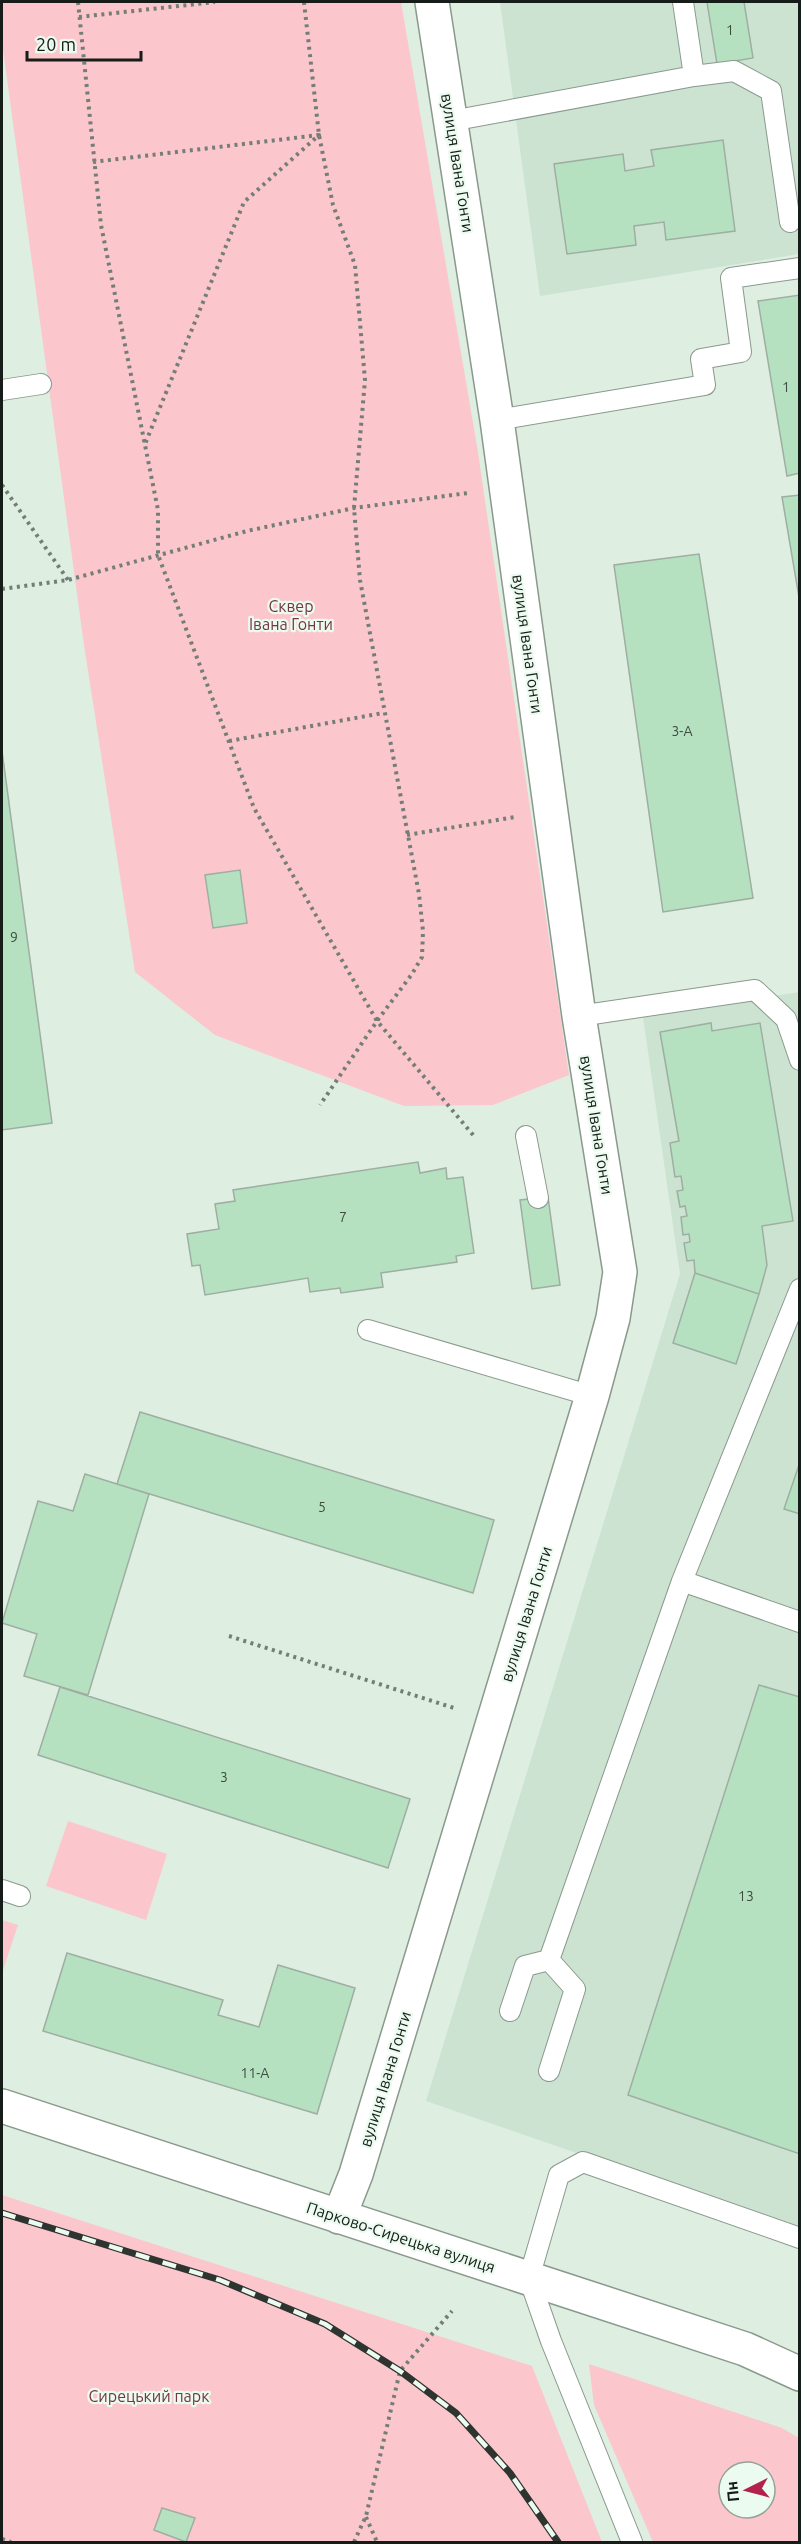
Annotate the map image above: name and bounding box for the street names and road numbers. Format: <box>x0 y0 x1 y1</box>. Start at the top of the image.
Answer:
street label: вулиця Івана Гонти <box>438 92 478 234</box>
street label: вулиця Івана Гонти <box>509 573 547 715</box>
street label: вулиця Івана Гонти <box>577 1054 617 1196</box>
street label: вулиця Івана Гонти <box>497 1544 555 1684</box>
street label: вулиця Івана Гонти <box>356 2009 414 2149</box>
street label: Парково-Сирецька вулиця <box>304 2198 498 2276</box>

